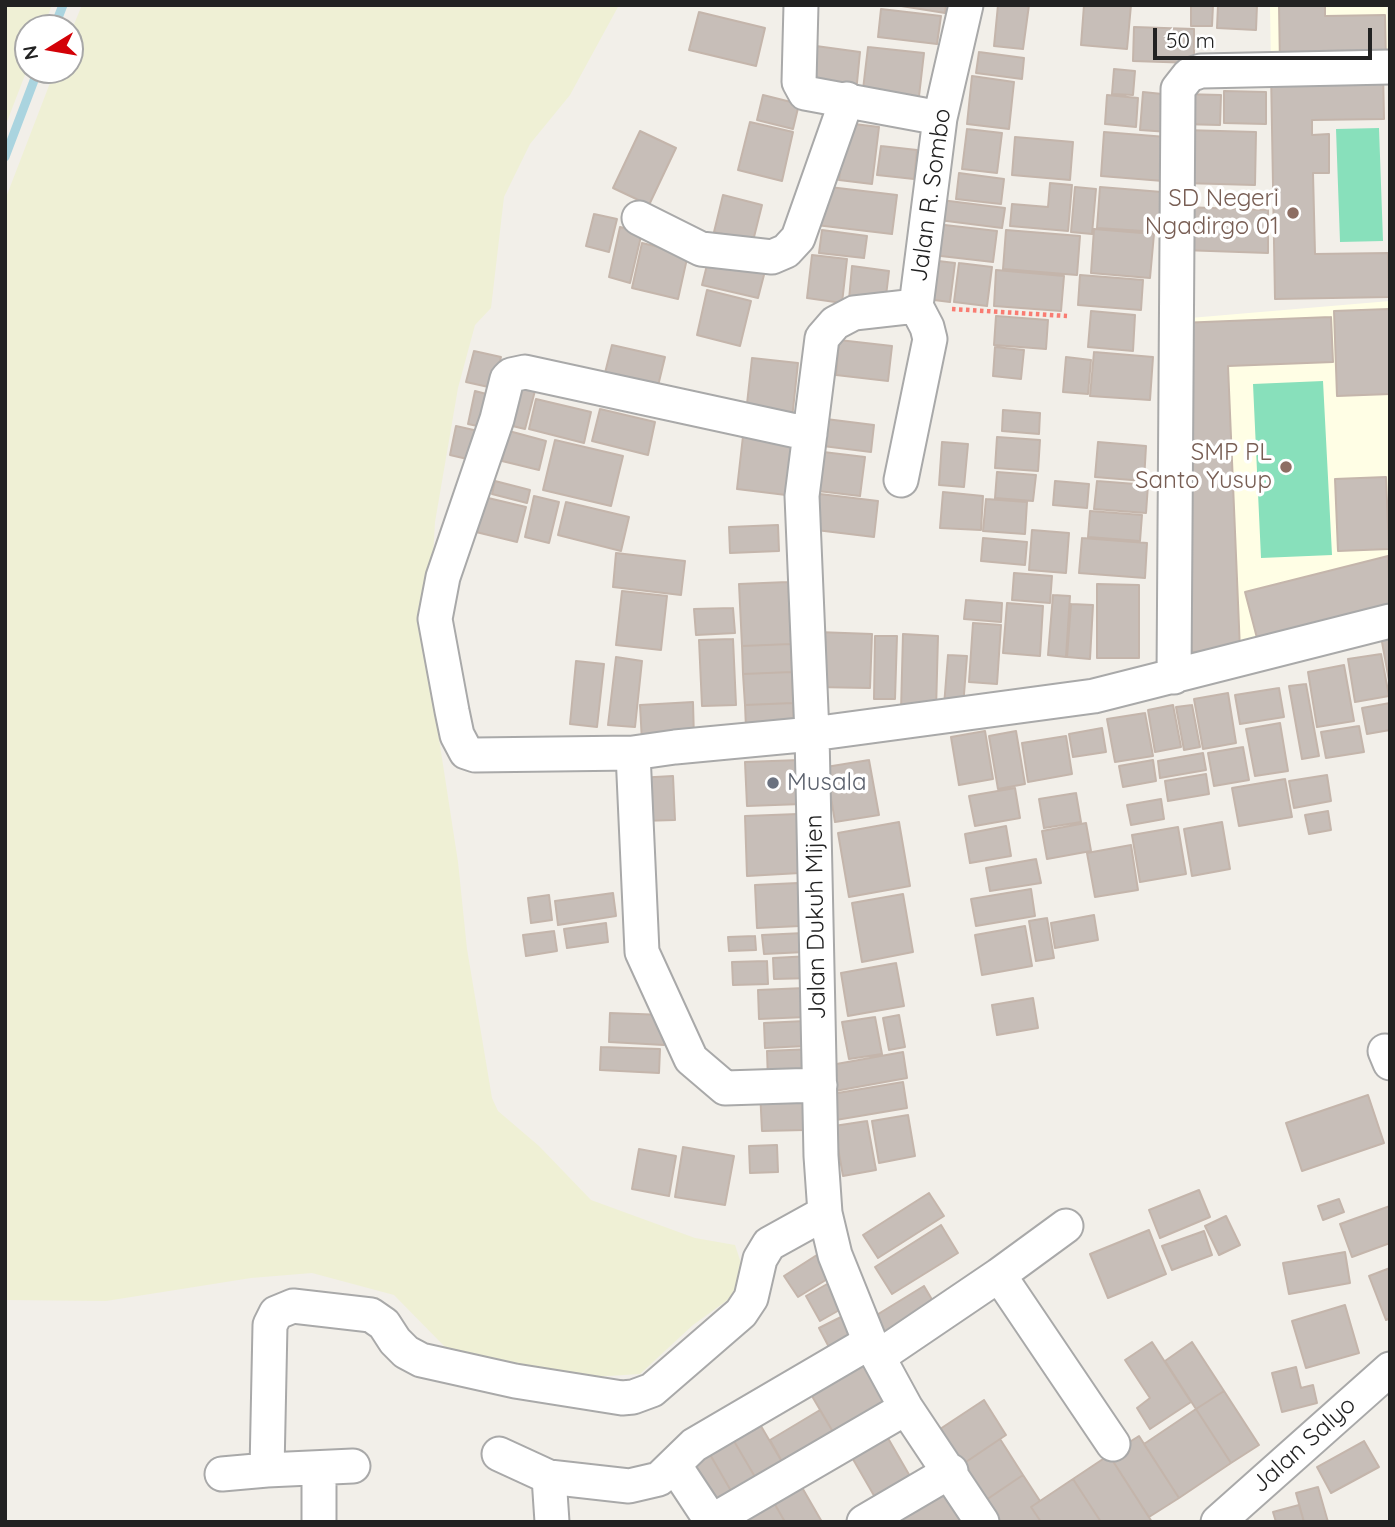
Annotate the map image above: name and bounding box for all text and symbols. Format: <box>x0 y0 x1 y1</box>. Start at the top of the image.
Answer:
north arrow <box>14 14 84 84</box>
scale bar <box>1157 14 1376 58</box>
text: 50 m <box>1166 27 1215 53</box>
text: N <box>17 43 43 62</box>
street label: Jalan R. Sombo <box>905 107 957 283</box>
place label: SD Negeri Ngadirgo 01 <box>1145 185 1279 241</box>
marker: SD Negeri Ngadirgo 01 <box>1285 205 1301 221</box>
place label: SMP PL Santo Yusup <box>1135 439 1272 495</box>
marker: SMP PL Santo Yusup <box>1278 459 1294 475</box>
place label: Musala <box>787 769 867 797</box>
marker: Musala <box>765 775 781 791</box>
street label: Jalan Dukuh Mijen <box>800 814 832 1020</box>
street label: Jalan Salyo <box>1246 1391 1362 1499</box>

